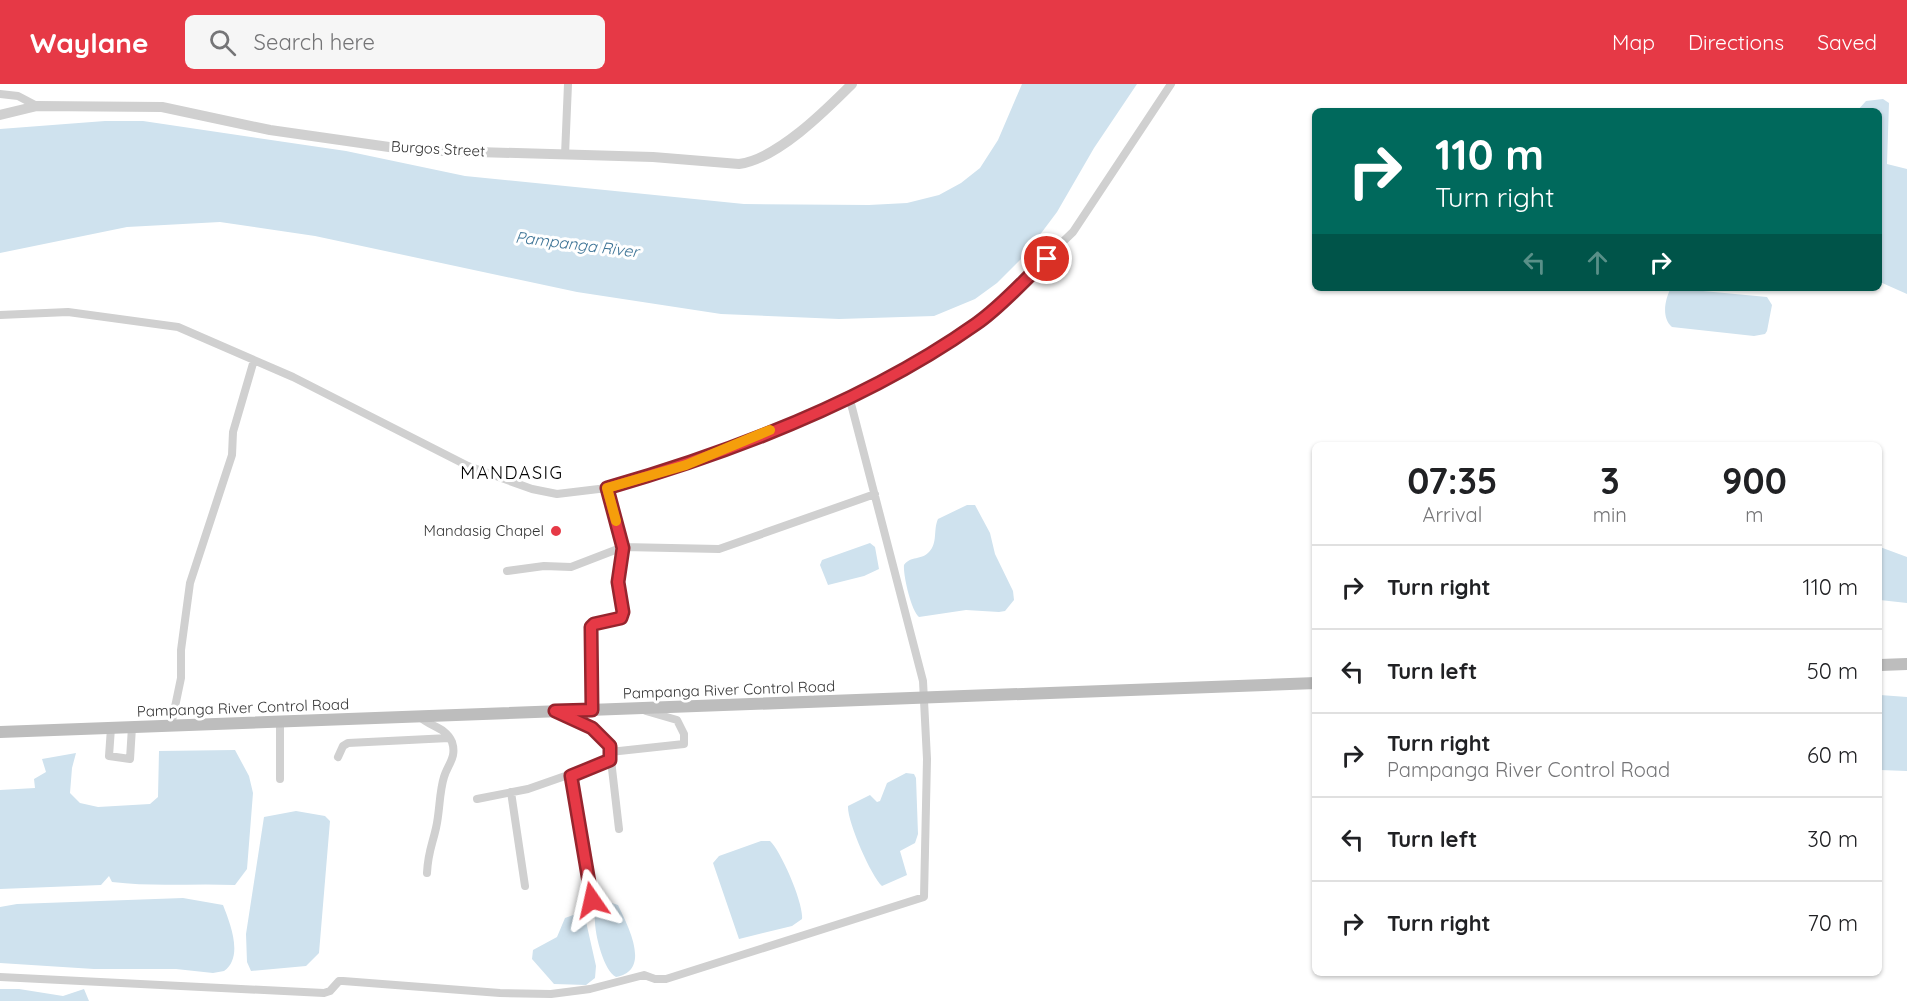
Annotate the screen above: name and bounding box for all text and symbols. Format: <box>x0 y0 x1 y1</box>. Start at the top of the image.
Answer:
search box <box>185 15 605 69</box>
text: Waylane <box>30 25 149 60</box>
icon: search <box>206 26 239 59</box>
text: Search here <box>254 28 375 56</box>
text: Map <box>1612 29 1655 55</box>
text: Directions <box>1688 29 1784 55</box>
text: Saved <box>1817 29 1877 55</box>
text: 110 m <box>1435 128 1544 181</box>
icon: right <box>1336 132 1414 210</box>
street label: Burgos Street <box>391 137 486 160</box>
text: Turn right <box>1435 180 1554 214</box>
water label: Pampanga River <box>514 227 642 262</box>
pin <box>1021 233 1072 284</box>
icon: arrive <box>1030 242 1063 275</box>
icon: left <box>1518 246 1551 279</box>
icon: ahead <box>1581 246 1614 279</box>
icon: right <box>1644 246 1677 279</box>
text: 07:35 <box>1407 458 1498 503</box>
text: 3 <box>1600 458 1619 503</box>
text: 900 <box>1722 458 1787 503</box>
district label: MANDASIG <box>460 461 564 484</box>
text: Arrival <box>1422 502 1482 527</box>
text: min <box>1593 502 1627 527</box>
text: m <box>1745 502 1764 527</box>
place label: Mandasig Chapel <box>424 521 544 540</box>
marker: Mandasig Chapel <box>549 524 563 538</box>
icon: right <box>1336 571 1369 604</box>
text: Turn right <box>1387 573 1491 601</box>
text: 110 m <box>1803 573 1858 601</box>
icon: left <box>1336 655 1369 688</box>
text: Turn left <box>1387 657 1477 685</box>
text: 50 m <box>1807 657 1858 685</box>
street label: Pampanga River Control Road <box>623 676 835 703</box>
street label: Pampanga River Control Road <box>137 694 349 721</box>
text: Turn right <box>1387 729 1491 757</box>
icon: right <box>1336 739 1369 772</box>
text: 60 m <box>1807 741 1858 769</box>
text: Pampanga River Control Road <box>1387 757 1670 782</box>
icon: left <box>1336 823 1369 856</box>
text: Turn left <box>1387 825 1477 853</box>
text: 30 m <box>1807 825 1858 853</box>
position arrow <box>560 868 624 932</box>
icon: right <box>1336 907 1369 940</box>
text: Turn right <box>1387 909 1491 937</box>
text: 70 m <box>1808 909 1858 937</box>

